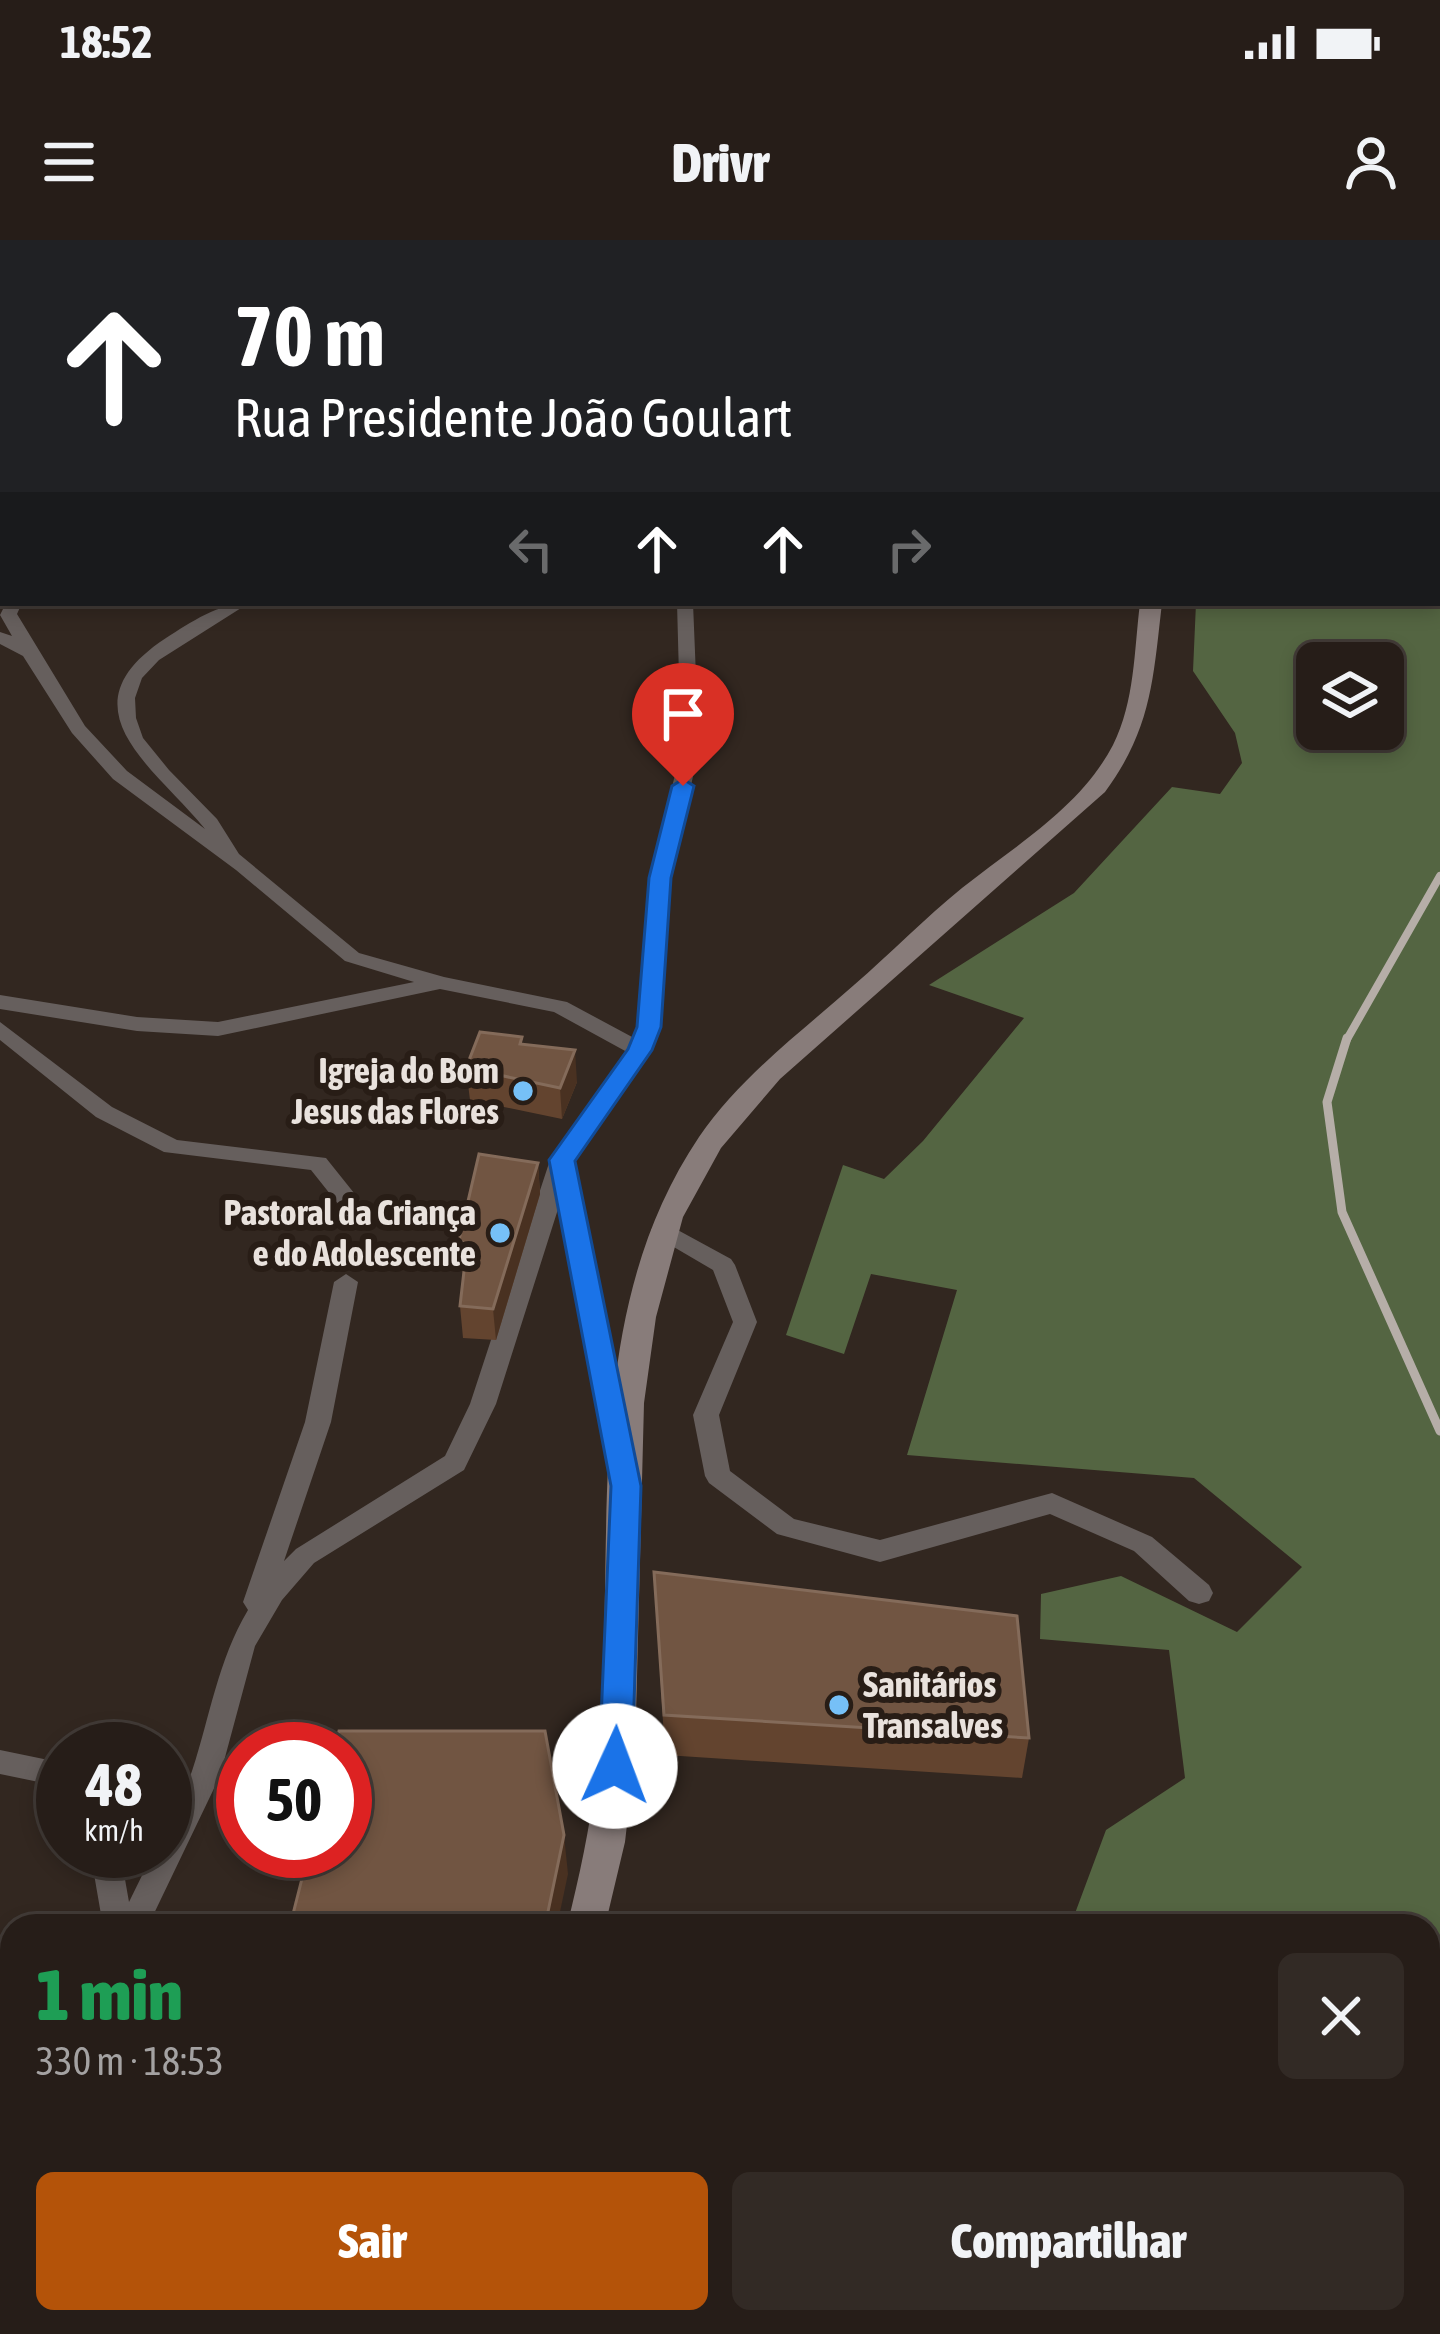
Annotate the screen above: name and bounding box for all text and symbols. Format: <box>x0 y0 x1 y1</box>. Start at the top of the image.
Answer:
text: 18:52 <box>60 16 153 68</box>
icon: menu <box>36 129 102 195</box>
icon: person <box>1338 129 1404 195</box>
text: Drivr <box>672 132 768 193</box>
icon: ahead <box>36 288 192 444</box>
text: 70 m <box>234 288 385 384</box>
text: Rua Presidente João Goulart <box>234 387 792 448</box>
icon: left <box>498 516 564 582</box>
icon: ahead <box>624 516 690 582</box>
icon: ahead <box>750 516 816 582</box>
icon: right <box>876 516 942 582</box>
map controls <box>1296 642 1404 750</box>
button: layers <box>1296 642 1404 750</box>
pin <box>632 663 734 786</box>
icon: arrive <box>650 681 716 747</box>
place label: Igreja do Bom Jesus das Flores <box>291 1049 499 1132</box>
marker: Igreja do Bom Jesus das Flores <box>510 1078 536 1104</box>
place label: Pastoral da Criança e do Adolescente <box>223 1191 476 1274</box>
marker: Pastoral da Criança e do Adolescente <box>487 1220 513 1246</box>
place label: Sanitários Transalves <box>863 1663 1003 1746</box>
marker: Sanitários Transalves <box>826 1692 852 1718</box>
position arrow <box>552 1703 678 1829</box>
speed limit sign: 50 <box>216 1722 372 1878</box>
text: 48 <box>86 1750 142 1819</box>
text: km/h <box>84 1813 144 1847</box>
text: 1 min <box>36 1953 183 2035</box>
button: close <box>1278 1953 1404 2079</box>
text: 330 m · 18:53 <box>36 2039 224 2083</box>
button: Sair <box>36 2172 708 2310</box>
button: Compartilhar <box>732 2172 1404 2310</box>

